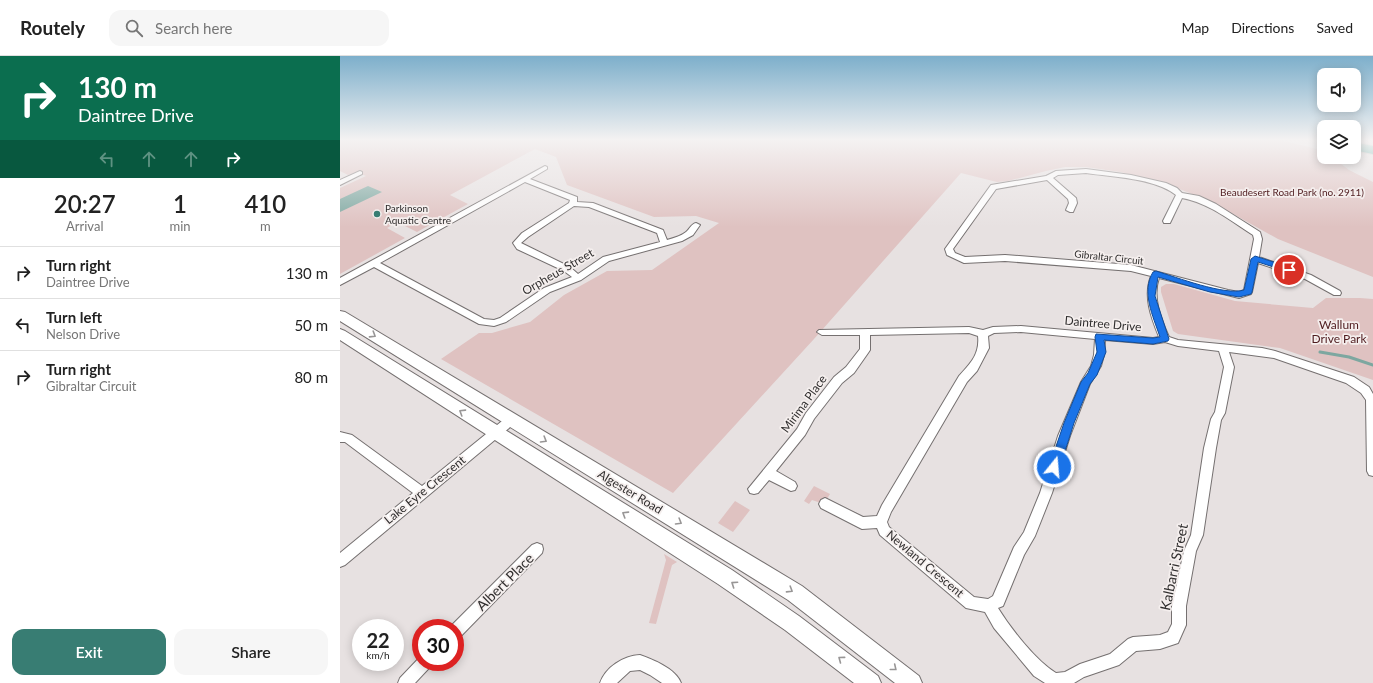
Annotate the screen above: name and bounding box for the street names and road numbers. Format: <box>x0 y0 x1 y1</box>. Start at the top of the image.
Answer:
street label: Orpheus Street <box>519 245 597 298</box>
street label: Gibraltar Circuit <box>1074 247 1145 267</box>
street label: Daintree Drive <box>1064 313 1142 334</box>
street label: Mirima Place <box>778 372 830 436</box>
street label: Lake Eyre Crescent <box>381 452 469 527</box>
street label: Algester Road <box>595 466 665 517</box>
street label: Kalbarri Street <box>1156 522 1191 612</box>
street label: Newland Crescent <box>884 527 968 601</box>
street label: Albert Place <box>472 549 537 614</box>

